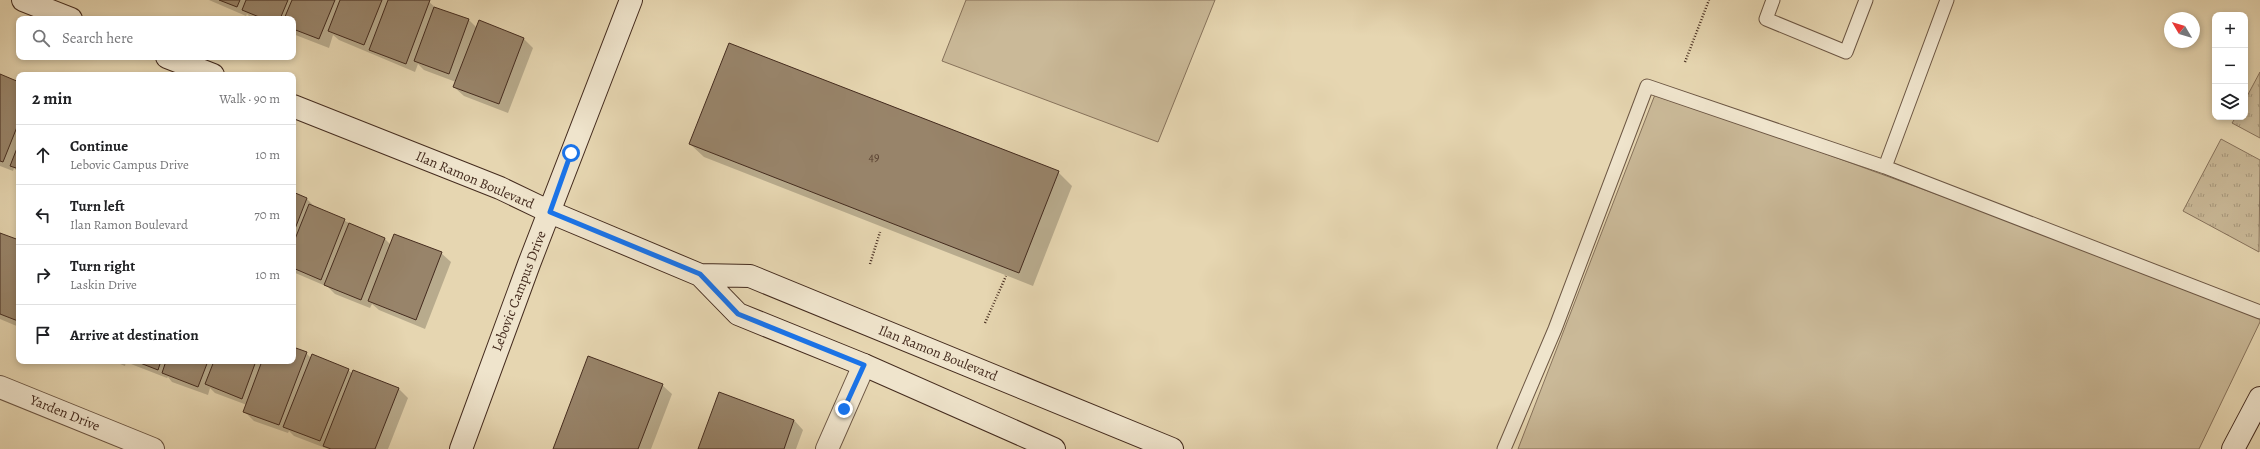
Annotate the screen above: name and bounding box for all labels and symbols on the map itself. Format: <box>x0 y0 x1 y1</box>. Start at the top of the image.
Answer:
north arrow <box>2164 12 2200 48</box>
route start <box>562 144 580 162</box>
street label: Ilan Ramon Boulevard <box>413 146 538 214</box>
house number: 49 <box>869 149 879 165</box>
street label: Lebovic Campus Drive <box>487 228 551 354</box>
street label: Ilan Ramon Boulevard <box>876 320 1001 386</box>
street label: Yarden Drive <box>26 390 103 436</box>
route end <box>835 400 853 418</box>

